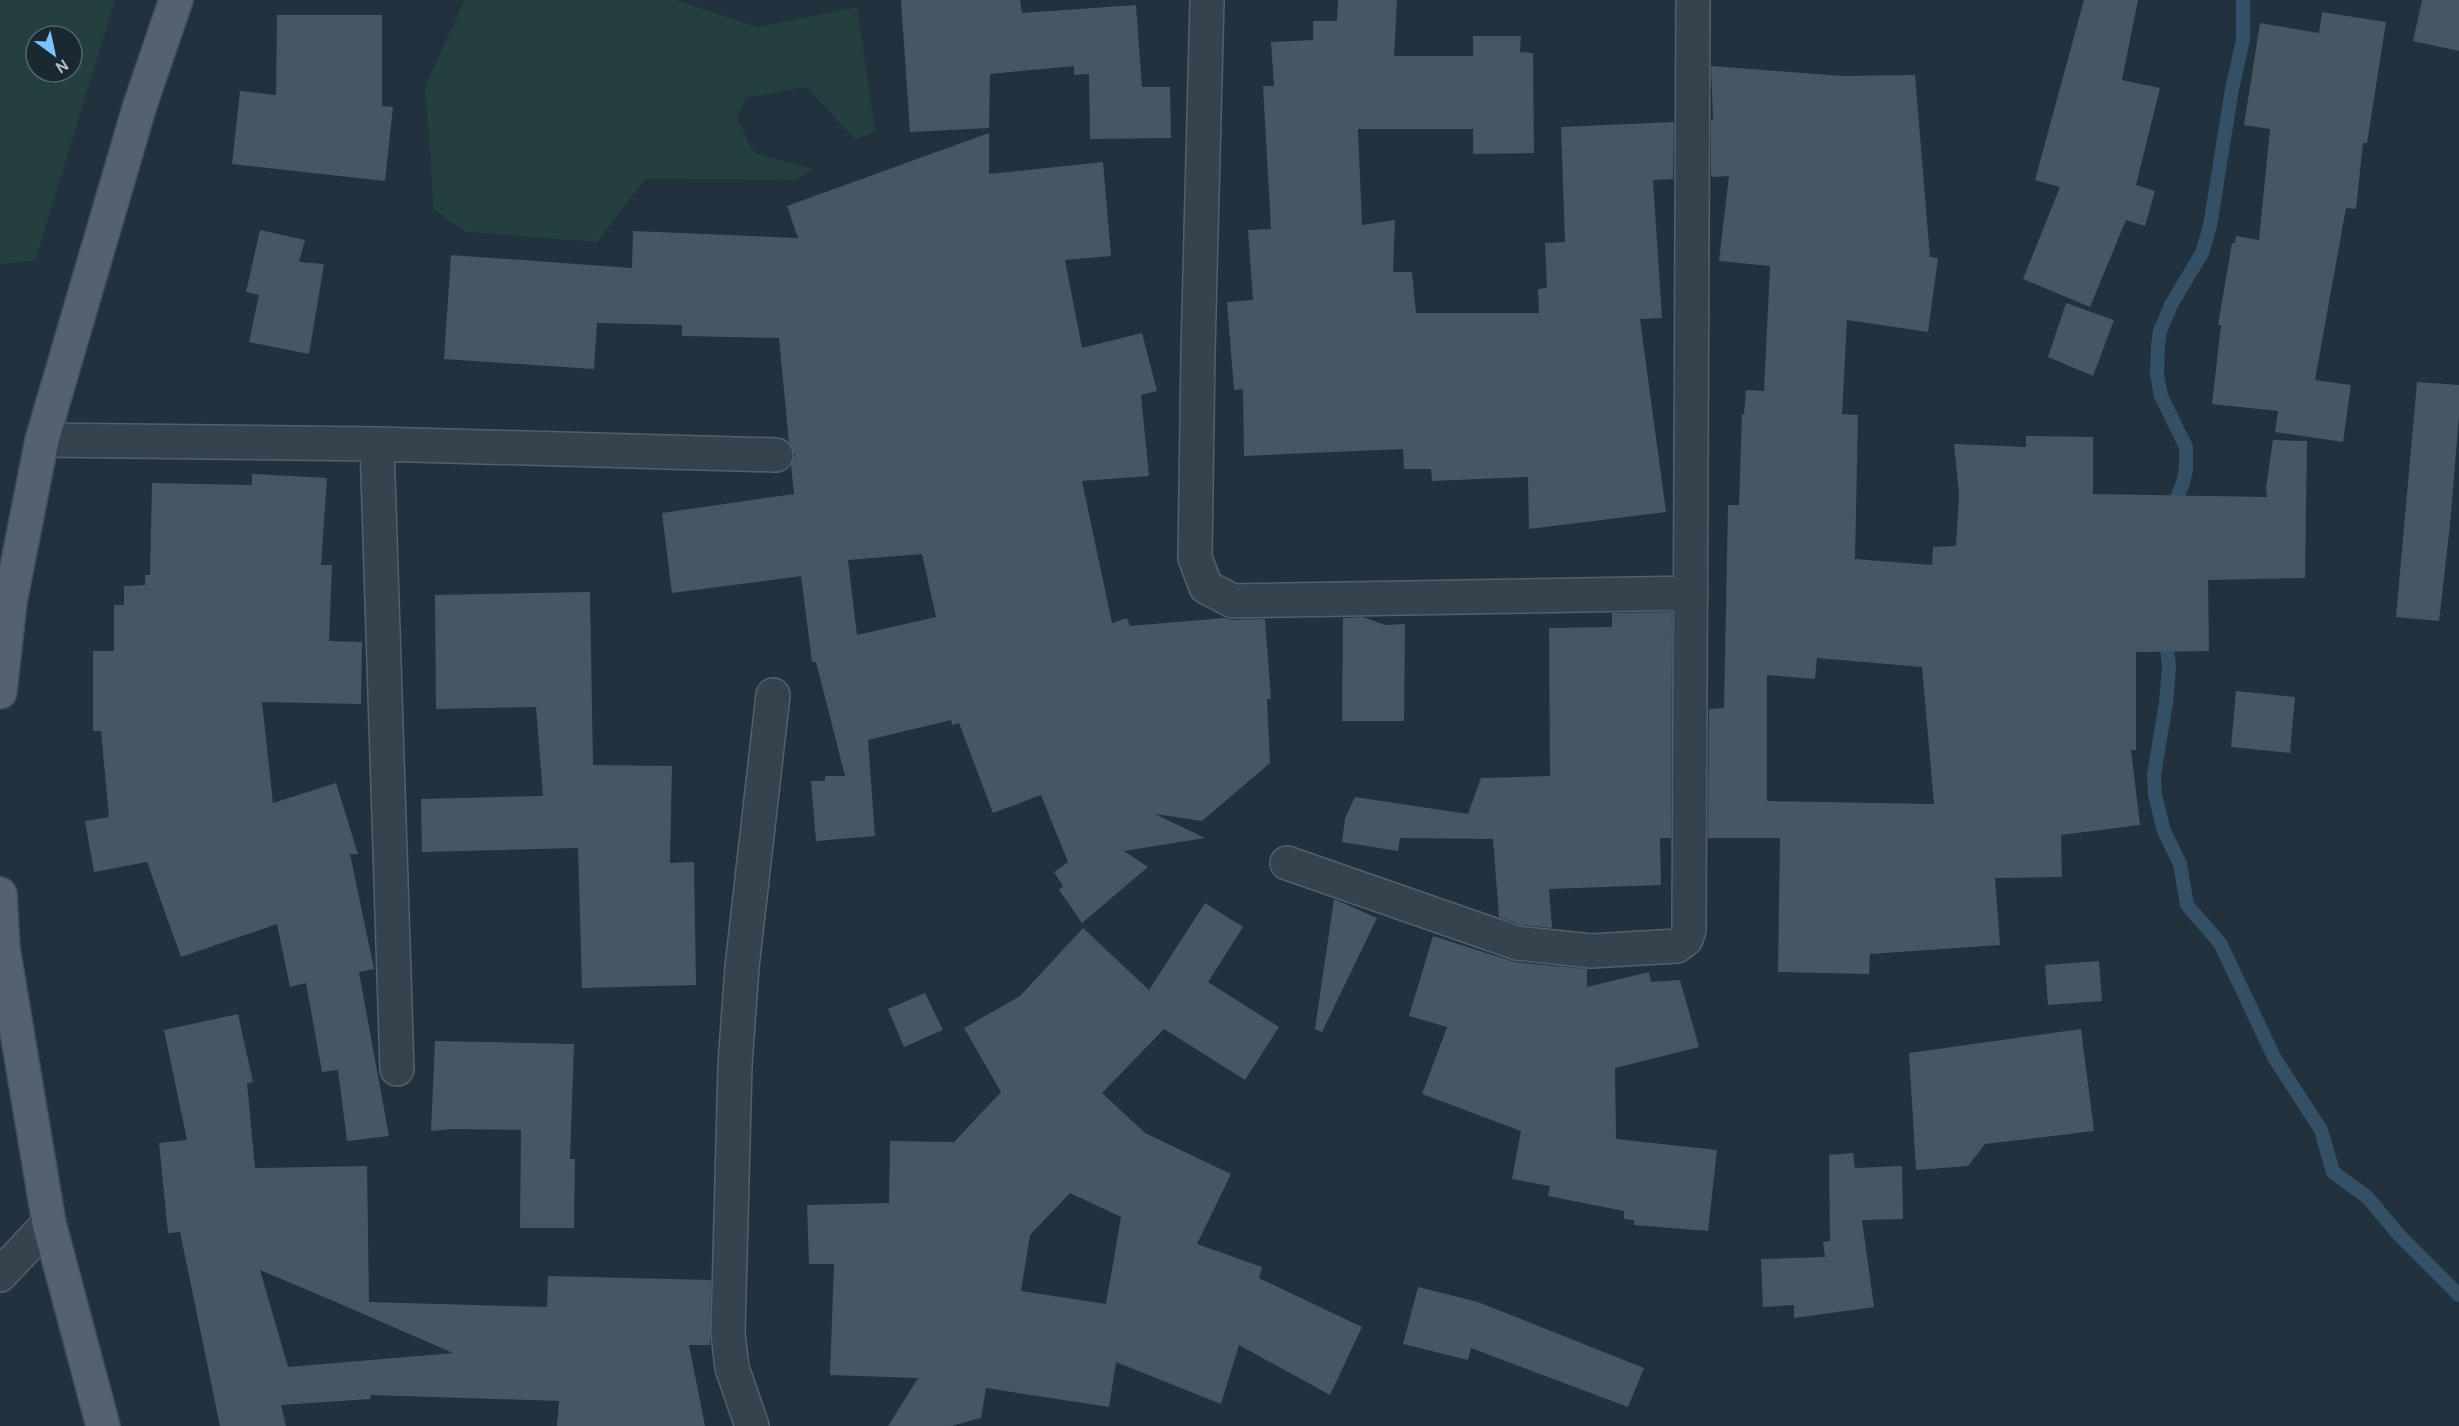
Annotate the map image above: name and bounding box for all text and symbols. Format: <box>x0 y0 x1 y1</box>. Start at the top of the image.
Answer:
north arrow <box>24 24 84 84</box>
text: N <box>52 55 72 77</box>

